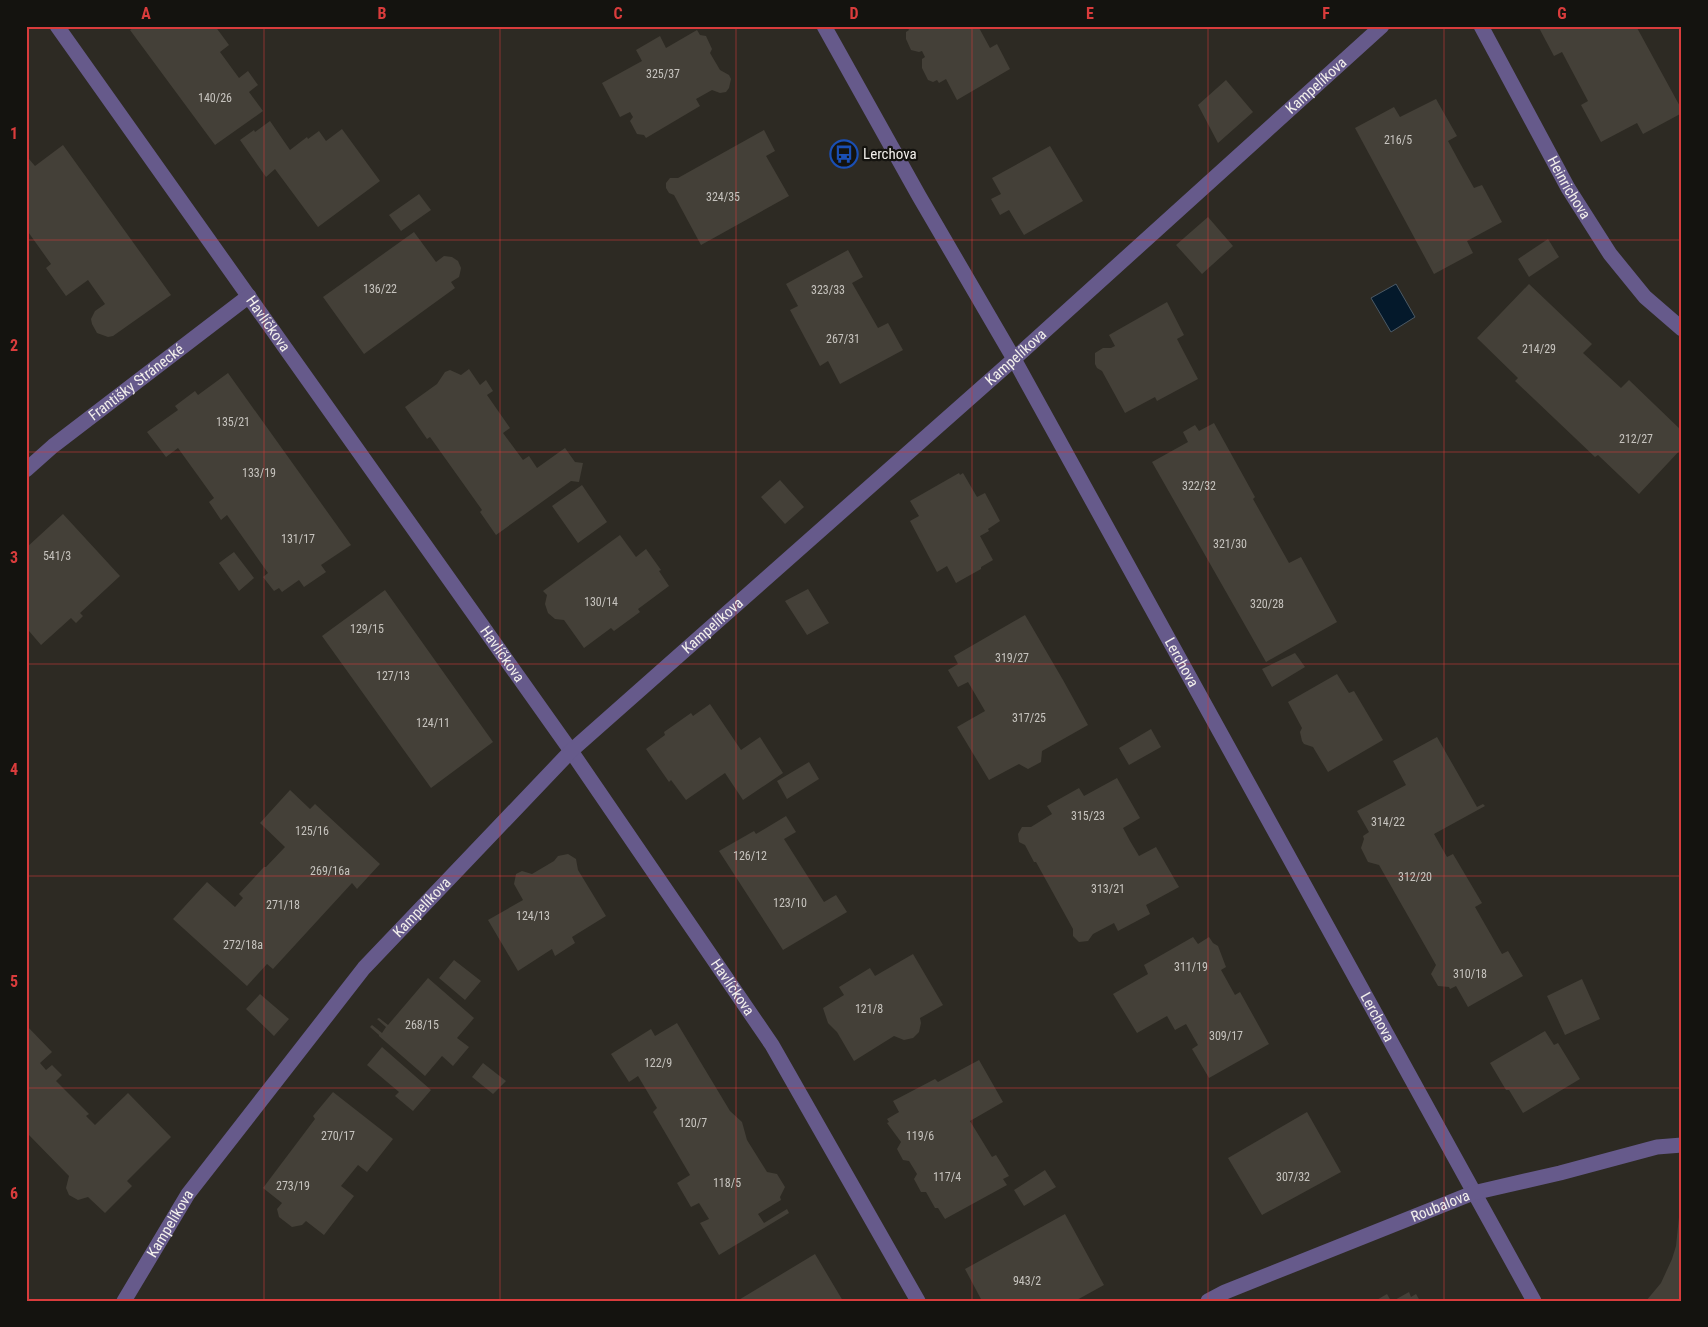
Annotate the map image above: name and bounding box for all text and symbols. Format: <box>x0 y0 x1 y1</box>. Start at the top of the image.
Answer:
text: A <box>141 4 151 23</box>
text: B <box>378 4 387 23</box>
text: C <box>613 4 623 23</box>
text: D <box>849 4 859 23</box>
text: E <box>1086 4 1094 23</box>
text: F <box>1322 4 1330 23</box>
text: G <box>1557 4 1567 23</box>
street label: Kampelíkova <box>1282 54 1350 118</box>
house number: 325/37 <box>646 67 680 81</box>
house number: 140/26 <box>198 91 232 105</box>
text: 1 <box>10 124 18 143</box>
house number: 216/5 <box>1384 133 1412 147</box>
bus stop icon: Lerchova <box>829 139 859 169</box>
place label: Lerchova <box>863 145 917 163</box>
street label: Heinrichova <box>1544 153 1595 223</box>
house number: 324/35 <box>706 190 740 204</box>
house number: 136/22 <box>363 282 397 296</box>
house number: 323/33 <box>811 283 845 297</box>
street label: Havlíčkova <box>242 292 294 355</box>
street label: Kampelíkova <box>981 325 1050 389</box>
house number: 267/31 <box>826 332 860 346</box>
text: 2 <box>10 336 18 355</box>
street label: Františky Stránecké <box>85 340 188 425</box>
house number: 214/29 <box>1522 342 1556 356</box>
house number: 135/21 <box>216 415 250 429</box>
house number: 212/27 <box>1619 432 1653 446</box>
house number: 133/19 <box>242 466 276 480</box>
house number: 322/32 <box>1182 479 1216 493</box>
house number: 131/17 <box>281 532 315 546</box>
house number: 321/30 <box>1213 537 1247 551</box>
text: 3 <box>10 548 18 567</box>
house number: 541/3 <box>43 549 71 563</box>
street label: Kampelíkova <box>678 594 747 658</box>
house number: 130/14 <box>584 595 618 609</box>
house number: 320/28 <box>1250 597 1284 611</box>
house number: 129/15 <box>350 622 384 636</box>
street label: Havlíčkova <box>476 623 528 686</box>
street label: Lerchova <box>1161 635 1202 690</box>
house number: 319/27 <box>995 651 1029 665</box>
house number: 127/13 <box>376 669 410 683</box>
house number: 317/25 <box>1012 711 1046 725</box>
house number: 124/11 <box>416 716 450 730</box>
text: 4 <box>10 760 18 779</box>
house number: 315/23 <box>1071 809 1105 823</box>
house number: 314/22 <box>1371 815 1405 829</box>
house number: 125/16 <box>295 824 329 838</box>
house number: 126/12 <box>733 849 767 863</box>
house number: 269/16a <box>310 864 350 878</box>
house number: 312/20 <box>1398 870 1432 884</box>
street label: Kampelíkova <box>389 874 455 941</box>
house number: 313/21 <box>1091 882 1125 896</box>
house number: 123/10 <box>773 896 807 910</box>
house number: 271/18 <box>266 898 300 912</box>
house number: 124/13 <box>516 909 550 923</box>
house number: 272/18a <box>223 938 263 952</box>
street label: Havlíčkova <box>707 956 758 1019</box>
house number: 311/19 <box>1174 960 1208 974</box>
house number: 310/18 <box>1453 967 1487 981</box>
text: 5 <box>10 972 18 991</box>
street label: Lerchova <box>1356 989 1398 1045</box>
house number: 121/8 <box>855 1002 883 1016</box>
house number: 268/15 <box>405 1018 439 1032</box>
house number: 309/17 <box>1209 1029 1243 1043</box>
house number: 122/9 <box>644 1056 672 1070</box>
house number: 120/7 <box>679 1116 707 1130</box>
house number: 270/17 <box>321 1129 355 1143</box>
house number: 119/6 <box>906 1129 934 1143</box>
house number: 117/4 <box>933 1170 961 1184</box>
house number: 307/32 <box>1276 1170 1310 1184</box>
house number: 118/5 <box>713 1176 741 1190</box>
house number: 273/19 <box>276 1179 310 1193</box>
text: 6 <box>10 1184 18 1203</box>
street label: Roubalova <box>1408 1186 1472 1226</box>
street label: Kampelíkova <box>143 1187 197 1261</box>
house number: 943/2 <box>1013 1274 1041 1288</box>

